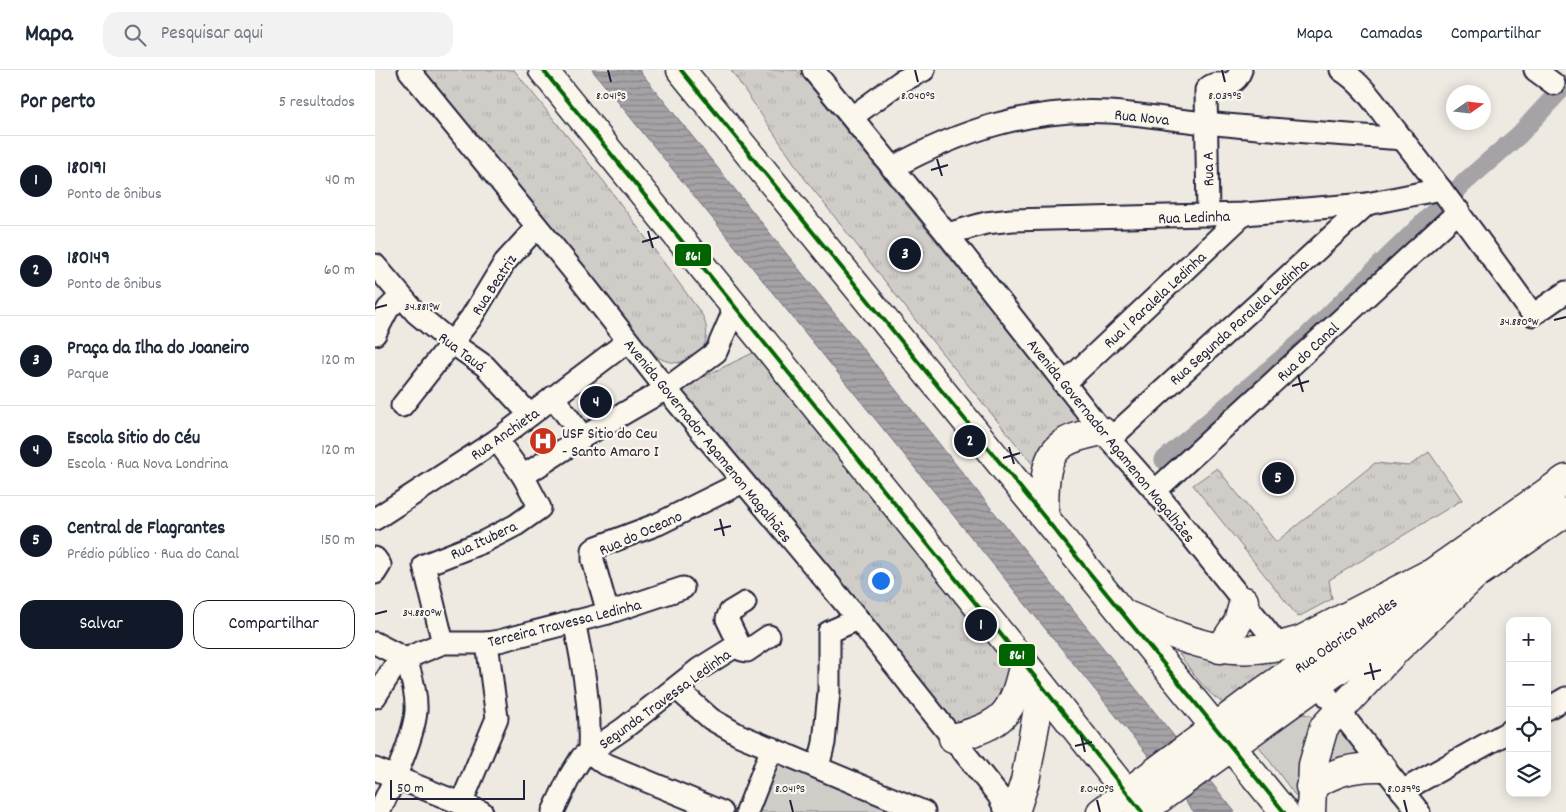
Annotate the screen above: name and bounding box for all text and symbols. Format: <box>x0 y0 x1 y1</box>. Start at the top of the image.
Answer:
search box <box>103 12 453 57</box>
text: Mapa <box>25 18 73 52</box>
icon: search <box>121 21 149 49</box>
text: Pesquisar aqui <box>161 21 263 48</box>
text: Mapa <box>1296 22 1332 47</box>
text: Camadas <box>1360 22 1423 47</box>
text: Compartilhar <box>1451 22 1541 47</box>
north arrow <box>1446 85 1491 130</box>
text: Por perto <box>20 88 95 118</box>
text: 8.041°S <box>596 88 626 105</box>
text: 8.040°S <box>901 88 935 105</box>
text: 8.039°S <box>1208 88 1242 105</box>
text: 5 resultados <box>279 91 355 114</box>
street label: Rua Nova <box>1113 104 1171 133</box>
street label: Rua A <box>1198 151 1221 186</box>
text: 180191 <box>67 156 106 183</box>
text: 1 <box>34 169 38 192</box>
text: 40 m <box>325 169 355 192</box>
text: Ponto de ônibus <box>67 183 162 206</box>
street label: Rua Ledinha <box>1158 206 1231 231</box>
pin: 3 <box>889 235 921 273</box>
line badge: 861 <box>674 243 712 267</box>
text: 180149 <box>67 246 110 273</box>
text: 861 <box>685 247 701 267</box>
street label: Rua 1 Paralela Ledinha <box>1099 247 1213 355</box>
street label: Rua Beatriz <box>467 250 523 320</box>
street label: Rua Segunda Paralela Ledinha <box>1165 254 1315 392</box>
text: 2 <box>33 259 40 282</box>
text: 60 m <box>324 259 355 282</box>
text: Ponto de ônibus <box>67 273 162 296</box>
text: 34.881°W <box>404 299 440 316</box>
text: 34.880°W <box>1499 314 1539 331</box>
street label: Rua do Canal <box>1272 318 1345 388</box>
street label: Rua Tauá <box>433 327 490 379</box>
street label: Avenida Governador Agamenon Magalhães <box>617 335 797 549</box>
street label: Avenida Governador Agamenon Magalhães <box>1020 335 1200 549</box>
text: Praça da Ilha do Joaneiro <box>67 336 249 363</box>
text: 3 <box>32 349 40 372</box>
text: 120 m <box>321 349 355 372</box>
text: Parque <box>67 363 109 386</box>
pin: 4 <box>580 383 612 421</box>
street label: Rua Anchieta <box>466 403 545 467</box>
pin: 2 <box>954 422 986 460</box>
place label: USF Sitio do Ceu - Santo Amaro I <box>562 423 659 464</box>
text: Escola Sitio do Céu <box>67 426 200 453</box>
hospital icon: USF Sitio do Ceu - Santo Amaro I <box>528 426 558 456</box>
text: 4 <box>33 439 39 462</box>
text: 120 m <box>321 439 355 462</box>
text: Escola · Rua Nova Londrina <box>67 453 228 476</box>
pin: 5 <box>1262 459 1294 497</box>
street label: Rua do Oceano <box>596 506 686 563</box>
text: Central de Flagrantes <box>67 516 225 543</box>
street label: Rua Itubera <box>447 516 522 567</box>
text: 5 <box>32 529 40 552</box>
text: 150 m <box>321 529 355 552</box>
text: Prédio público · Rua do Canal <box>67 543 239 566</box>
your location <box>868 568 894 594</box>
street label: Rua Odorico Mendes <box>1290 592 1403 680</box>
street label: Terceira Travessa Ledinha <box>486 594 644 655</box>
button: Salvar <box>20 600 183 649</box>
button: Compartilhar <box>193 600 355 649</box>
text: 34.880°W <box>402 605 442 622</box>
pin: 1 <box>965 606 997 644</box>
map controls <box>1506 617 1551 797</box>
button: + <box>1506 617 1551 662</box>
line badge: 861 <box>998 643 1036 667</box>
street label: Segunda Travessa Ledinha <box>595 644 737 756</box>
text: 861 <box>1009 646 1025 666</box>
button: − <box>1506 662 1551 707</box>
button: locate <box>1506 707 1551 752</box>
button: layers <box>1506 752 1551 797</box>
scale bar <box>390 777 525 800</box>
text: 50 m <box>397 779 424 799</box>
text: 8.041°S <box>775 781 805 798</box>
text: 8.040°S <box>1080 781 1114 798</box>
text: 8.039°S <box>1387 781 1421 798</box>

